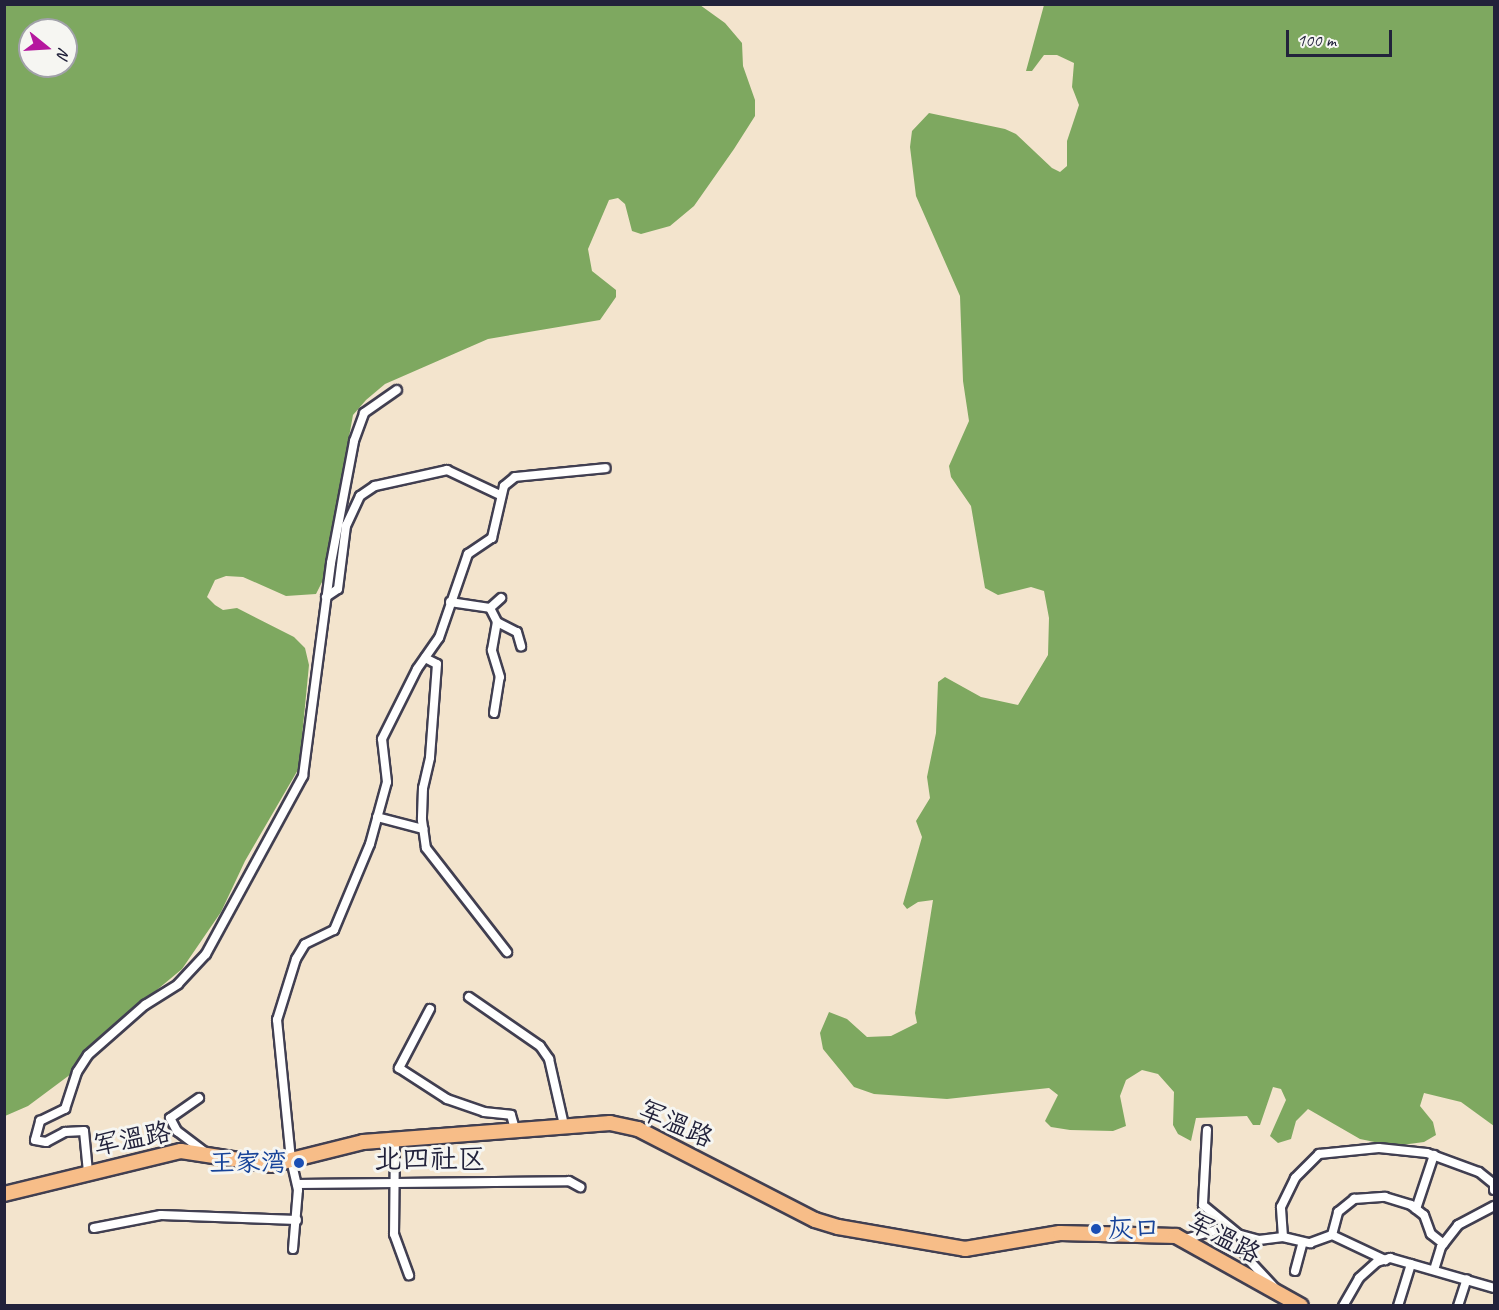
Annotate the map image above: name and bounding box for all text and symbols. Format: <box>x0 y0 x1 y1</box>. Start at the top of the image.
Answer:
north arrow <box>18 18 78 78</box>
scale bar <box>1289 18 1396 56</box>
text: 100 m <box>1297 29 1336 51</box>
text: N <box>52 45 74 61</box>
street label: 军温路 <box>634 1094 718 1154</box>
street label: 军温路 <box>91 1116 173 1162</box>
district label: 北四社区 <box>374 1142 486 1176</box>
place label: 王家湾 <box>209 1147 287 1179</box>
marker: 王家湾 <box>292 1156 306 1170</box>
street label: 军温路 <box>1182 1206 1266 1270</box>
place label: 灰口 <box>1108 1213 1160 1245</box>
marker: 灰口 <box>1089 1222 1103 1236</box>

